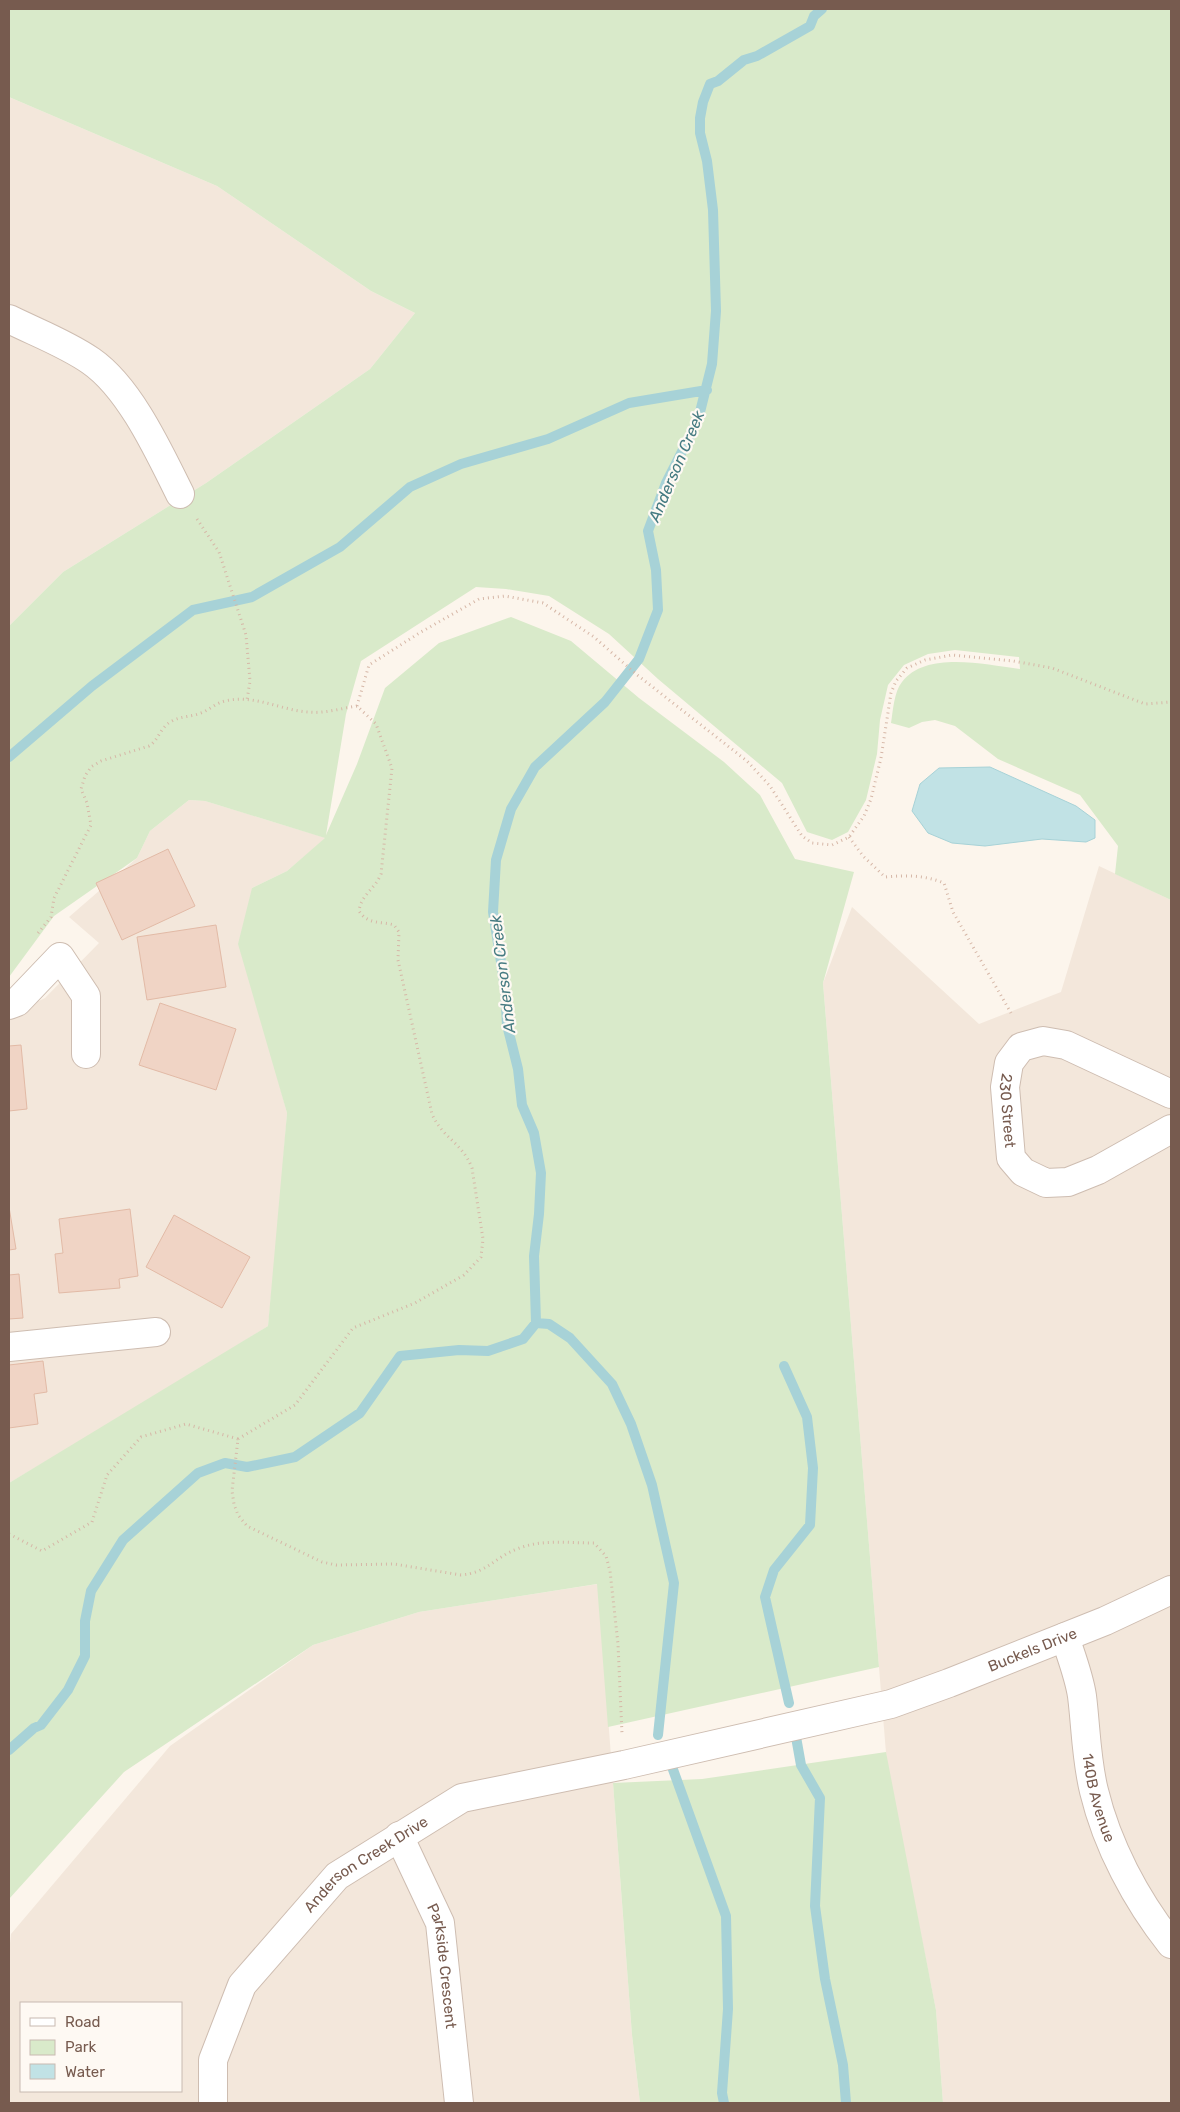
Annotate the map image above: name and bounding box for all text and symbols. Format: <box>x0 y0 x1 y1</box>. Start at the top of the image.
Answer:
water label: Anderson Creek <box>644 407 709 525</box>
water label: Anderson Creek <box>486 913 519 1035</box>
street label: 230 Street <box>995 1072 1019 1149</box>
street label: Buckels Drive <box>985 1624 1080 1676</box>
street label: 140B Avenue <box>1079 1753 1119 1845</box>
street label: Anderson Creek Drive <box>300 1812 431 1916</box>
street label: Parkside Crescent <box>423 1901 460 2030</box>
legend <box>20 2002 182 2092</box>
text: Road <box>65 2013 101 2031</box>
text: Park <box>65 2038 96 2056</box>
text: Water <box>65 2063 105 2081</box>

